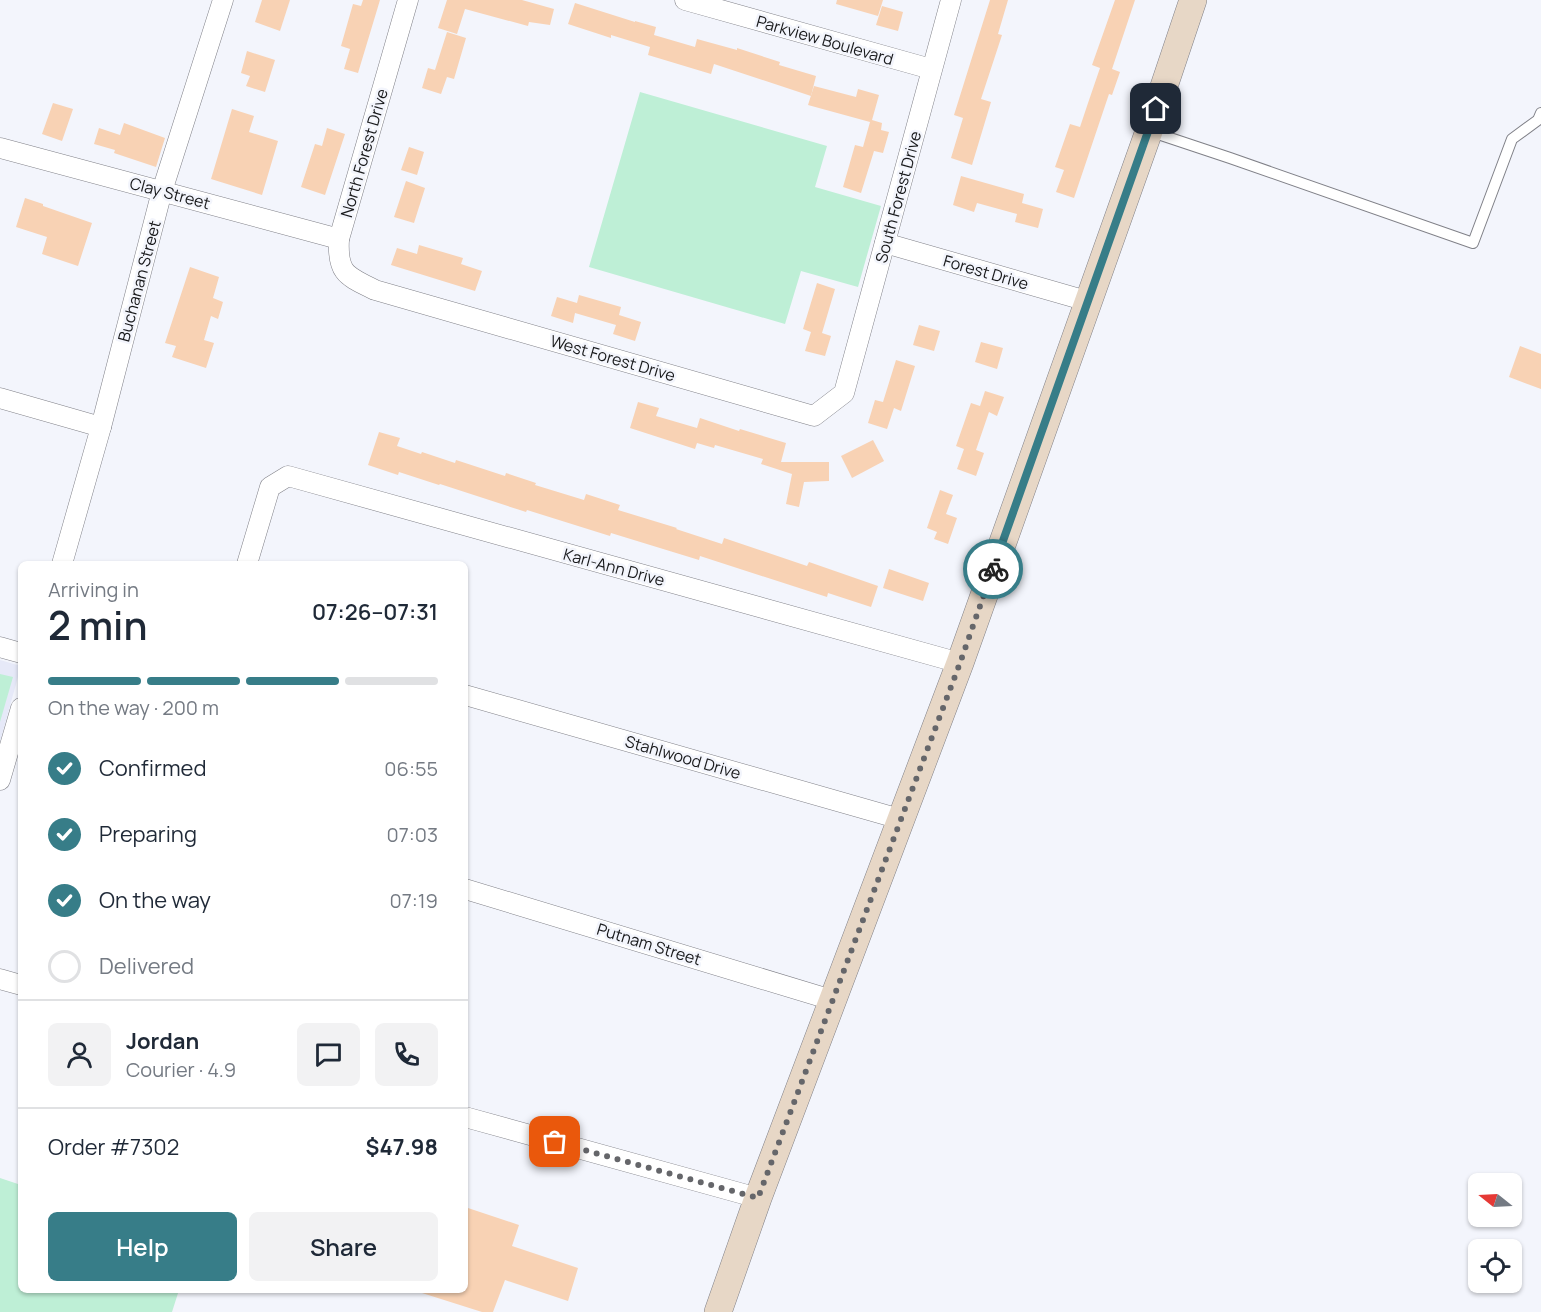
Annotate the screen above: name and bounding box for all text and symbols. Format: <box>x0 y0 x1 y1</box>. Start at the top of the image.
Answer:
street label: Parkview Boulevard <box>754 10 896 70</box>
pin <box>1130 83 1181 134</box>
street label: North Forest Drive <box>335 86 393 220</box>
icon: home <box>1139 92 1172 125</box>
street label: South Forest Drive <box>870 129 926 265</box>
street label: Clay Street <box>127 172 213 214</box>
street label: Buchanan Street <box>112 218 166 344</box>
street label: Forest Drive <box>941 249 1031 295</box>
street label: West Forest Drive <box>548 330 678 386</box>
courier <box>963 539 1023 599</box>
street label: Karl-Ann Drive <box>561 543 667 591</box>
icon: bike <box>977 553 1010 586</box>
text: Arriving in <box>48 576 139 603</box>
text: 07:26–07:31 <box>312 597 438 627</box>
text: 2 min <box>48 598 147 652</box>
text: On the way · 200 m <box>48 694 219 721</box>
street label: Stahlwood Drive <box>623 730 743 784</box>
icon: check <box>48 752 81 785</box>
text: Confirmed <box>99 753 207 783</box>
text: 06:55 <box>384 755 438 782</box>
icon: check <box>48 818 81 851</box>
text: Preparing <box>99 819 197 849</box>
text: 07:03 <box>387 821 438 848</box>
icon: check <box>48 884 81 917</box>
text: On the way <box>99 885 211 915</box>
text: 07:19 <box>390 887 438 914</box>
street label: Putnam Street <box>594 918 704 970</box>
text: Delivered <box>99 951 194 981</box>
button: person <box>48 1023 111 1086</box>
button: chat <box>297 1023 360 1086</box>
button: phone <box>375 1023 438 1086</box>
text: Jordan <box>126 1026 199 1056</box>
text: Courier · 4.9 <box>126 1056 236 1083</box>
pin <box>529 1116 580 1167</box>
icon: bag <box>538 1125 571 1158</box>
text: Order #7302 <box>48 1132 179 1162</box>
text: $47.98 <box>366 1132 438 1162</box>
north arrow <box>1468 1173 1522 1227</box>
map controls <box>1468 1173 1522 1293</box>
button: Help <box>48 1212 237 1281</box>
button: Share <box>249 1212 438 1281</box>
button: locate <box>1468 1239 1522 1293</box>

